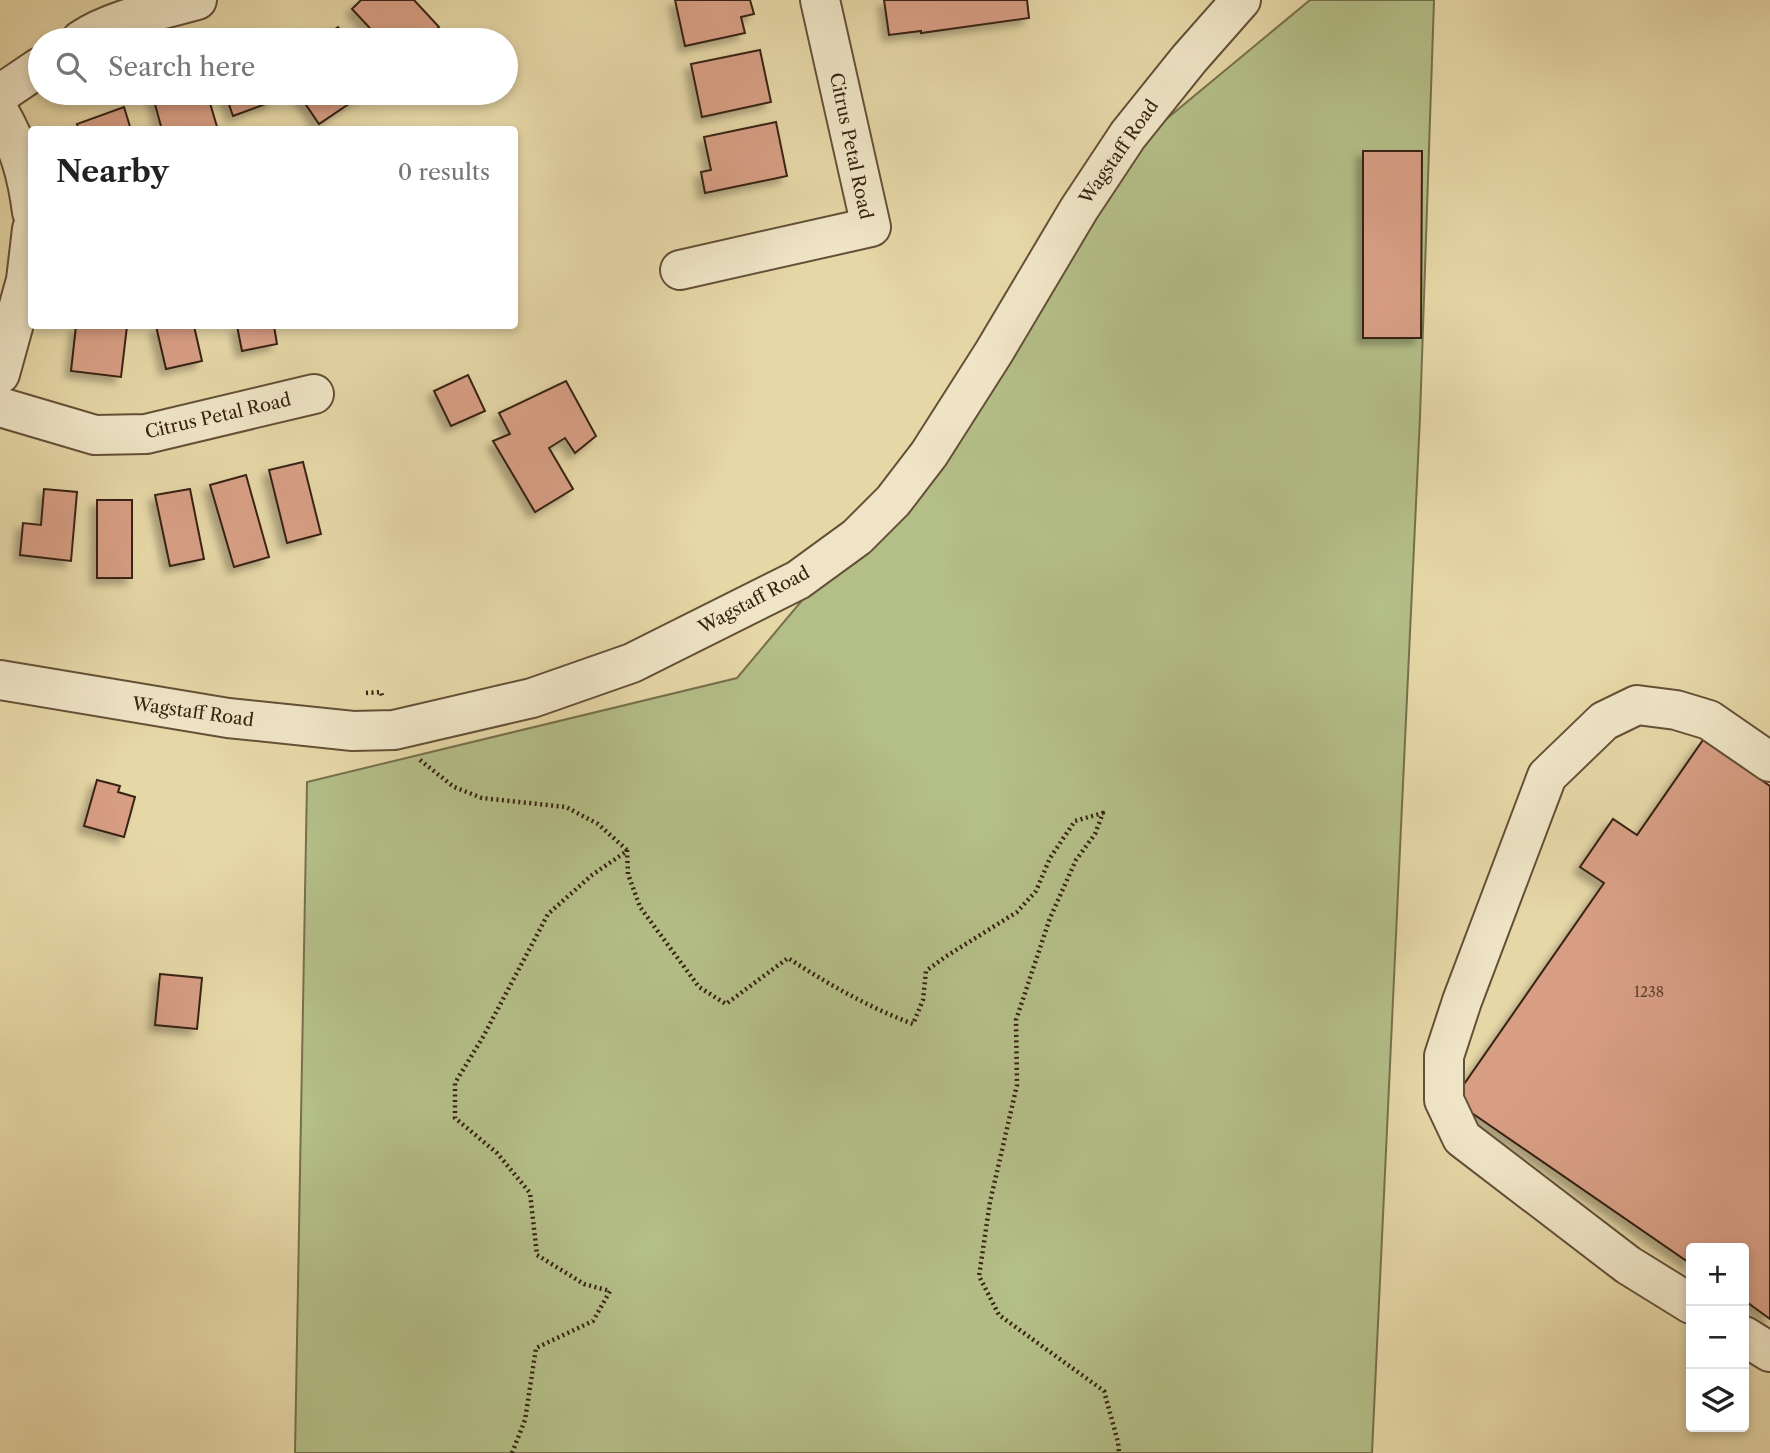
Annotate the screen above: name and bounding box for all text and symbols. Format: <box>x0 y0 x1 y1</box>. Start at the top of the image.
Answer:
search box <box>28 28 518 105</box>
icon: search <box>52 48 90 86</box>
text: Search here <box>108 51 255 83</box>
street label: Citrus Petal Road <box>825 71 877 221</box>
street label: Wagstaff Road <box>1074 96 1163 209</box>
text: Nearby <box>56 153 169 190</box>
text: 0 results <box>398 158 490 186</box>
street label: Citrus Petal Road <box>143 389 293 443</box>
street label: Wagstaff Road <box>694 562 813 639</box>
street label: Wagstaff Road <box>130 692 255 731</box>
house number: 1238 <box>1634 983 1664 1001</box>
map controls <box>1686 1243 1749 1432</box>
button: + <box>1686 1243 1749 1306</box>
button: − <box>1686 1306 1749 1369</box>
button: layers <box>1686 1369 1749 1432</box>

